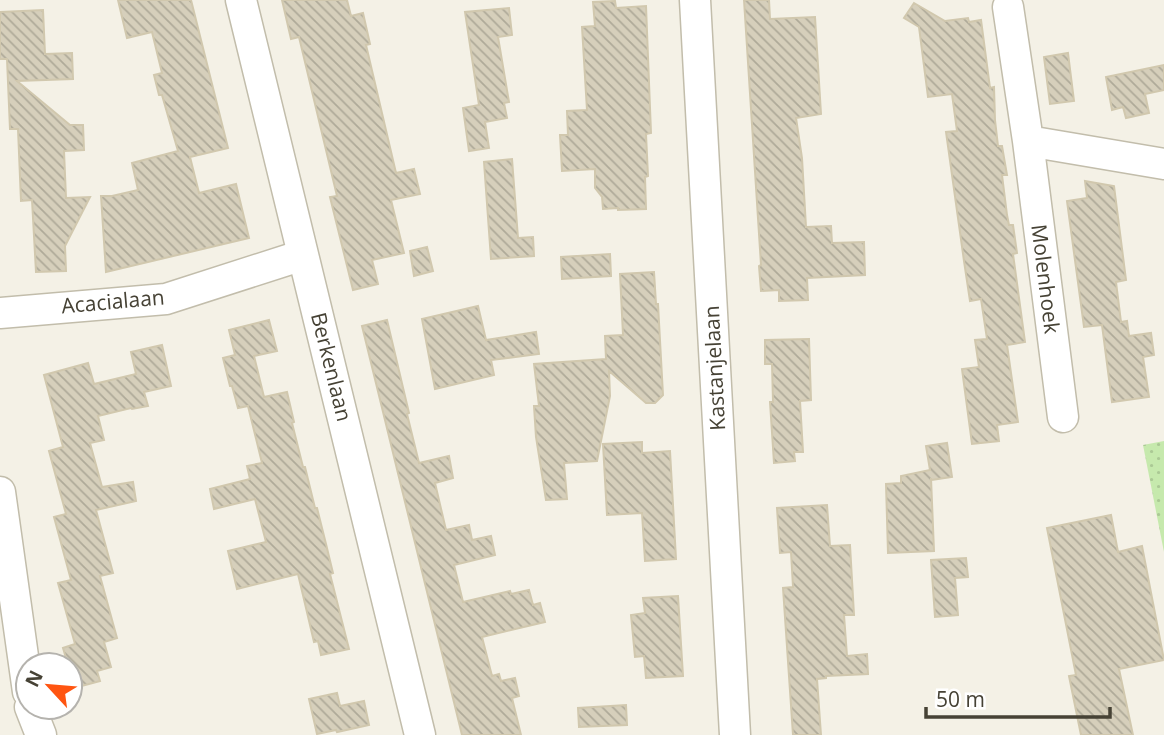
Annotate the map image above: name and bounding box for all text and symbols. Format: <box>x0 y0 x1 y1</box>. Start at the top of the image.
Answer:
street label: Molenhoek <box>1025 223 1067 335</box>
street label: Acacialaan <box>60 283 166 319</box>
street label: Kastanjelaan <box>697 305 731 431</box>
street label: Berkenlaan <box>305 309 359 424</box>
north arrow <box>14 651 84 721</box>
text: N <box>19 666 49 691</box>
scale bar <box>926 676 1110 720</box>
text: 50 m <box>936 685 985 713</box>

